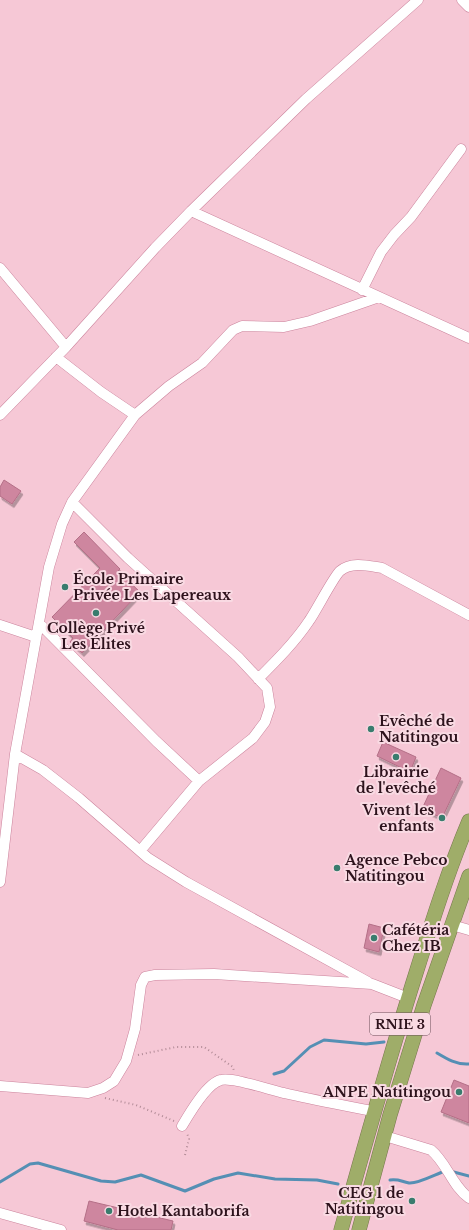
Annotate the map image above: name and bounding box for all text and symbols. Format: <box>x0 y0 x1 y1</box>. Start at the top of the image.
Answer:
place label: École Primaire Privée Les Lapereaux <box>73 570 232 604</box>
marker: École Primaire Privée Les Lapereaux <box>60 582 70 592</box>
marker: Collège Privé Les Élites <box>91 608 101 618</box>
place label: Collège Privé Les Élites <box>47 619 145 653</box>
place label: Evêché de Natitingou <box>379 712 458 746</box>
marker: Evêché de Natitingou <box>366 724 376 734</box>
marker: Librairie de l'evêché <box>391 752 401 762</box>
place label: Librairie de l'evêché <box>356 763 436 797</box>
place label: Vivent les enfants <box>361 801 434 835</box>
marker: Vivent les enfants <box>437 813 447 823</box>
place label: Agence Pebco Natitingou <box>344 851 447 885</box>
marker: Agence Pebco Natitingou <box>332 863 342 873</box>
place label: Cafétéria Chez IB <box>382 921 449 955</box>
marker: Cafétéria Chez IB <box>369 933 379 943</box>
road number: RNIE 3 <box>370 1013 430 1035</box>
place label: ANPE Natitingou <box>322 1083 451 1101</box>
marker: ANPE Natitingou <box>454 1087 464 1097</box>
place label: CEG 1 de Natitingou <box>325 1184 404 1218</box>
marker: CEG 1 de Natitingou <box>407 1196 417 1206</box>
place label: Hotel Kantaborifa <box>117 1202 249 1220</box>
marker: Hotel Kantaborifa <box>104 1206 114 1216</box>

